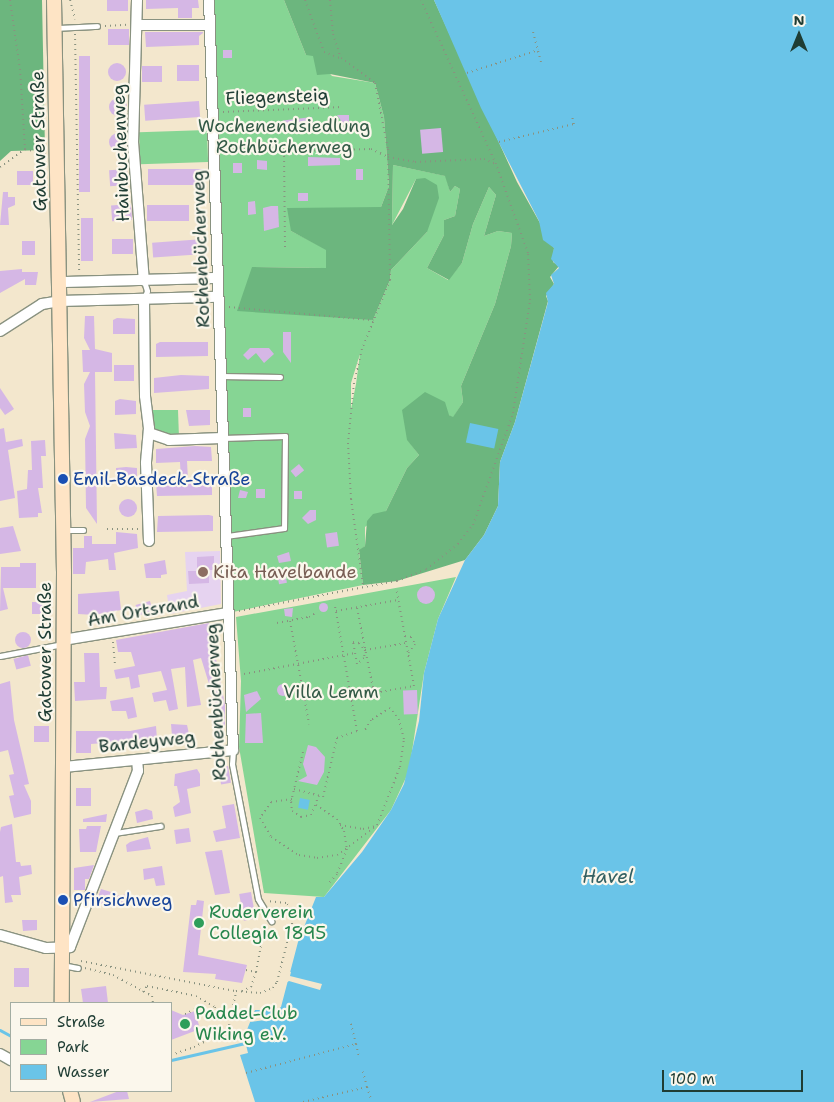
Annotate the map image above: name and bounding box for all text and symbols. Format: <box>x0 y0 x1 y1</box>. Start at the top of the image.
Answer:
north arrow <box>774 10 824 60</box>
text: N <box>793 11 805 29</box>
street label: Gatower Straße <box>27 71 51 211</box>
street label: Hainbuchenweg <box>108 84 134 222</box>
street label: Fliegensteig <box>225 84 329 110</box>
park label: Wochenendsiedlung Rothbücherweg <box>198 116 370 158</box>
street label: Rothenbücherweg <box>187 170 215 328</box>
place label: Emil-Basdeck-Straße <box>73 468 250 490</box>
marker: Emil-Basdeck-Straße <box>57 473 69 485</box>
place label: Kita Havelbande <box>213 561 357 583</box>
marker: Kita Havelbande <box>197 566 209 578</box>
street label: Gatower Straße <box>34 582 56 722</box>
street label: Am Ortsrand <box>86 591 200 631</box>
street label: Rothenbücherweg <box>201 623 231 781</box>
park label: Villa Lemm <box>283 681 379 703</box>
street label: Bardeyweg <box>98 726 196 758</box>
water label: Havel <box>582 866 634 888</box>
place label: Pfirsichweg <box>73 889 172 911</box>
marker: Pfirsichweg <box>57 894 69 906</box>
place label: Ruderverein Collegia 1895 <box>209 902 326 944</box>
marker: Ruderverein Collegia 1895 <box>193 917 205 929</box>
legend <box>10 1002 172 1092</box>
place label: Paddel-Club Wiking e.V. <box>195 1003 298 1046</box>
text: Straße <box>57 1012 105 1032</box>
marker: Paddel-Club Wiking e.V. <box>179 1018 191 1030</box>
text: Park <box>57 1037 89 1057</box>
scale bar <box>664 1060 805 1092</box>
text: Wasser <box>57 1062 110 1082</box>
text: 100 m <box>670 1069 715 1089</box>

